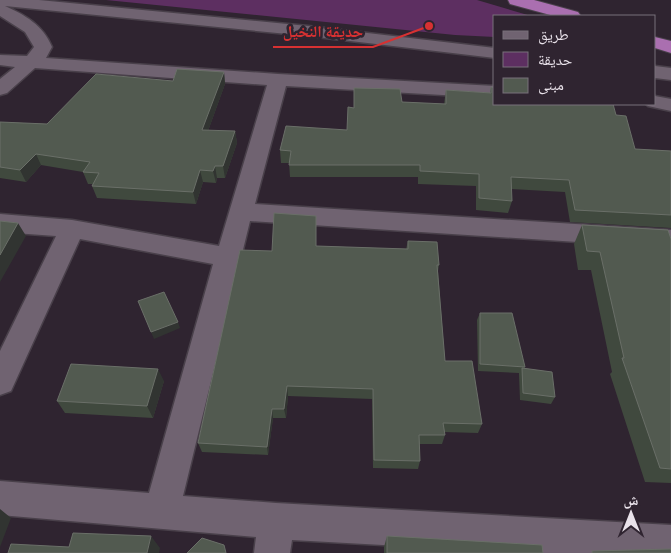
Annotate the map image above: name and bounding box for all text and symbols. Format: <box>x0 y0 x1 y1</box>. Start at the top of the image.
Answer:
legend <box>493 15 656 105</box>
callout: حديقة النخيل <box>273 16 373 47</box>
text: حديقة النخيل <box>283 22 363 41</box>
text: طريق <box>538 26 569 45</box>
text: حديقة <box>538 51 573 68</box>
text: مبنى <box>538 76 564 95</box>
north arrow <box>606 488 656 538</box>
text: ش <box>624 492 639 509</box>

